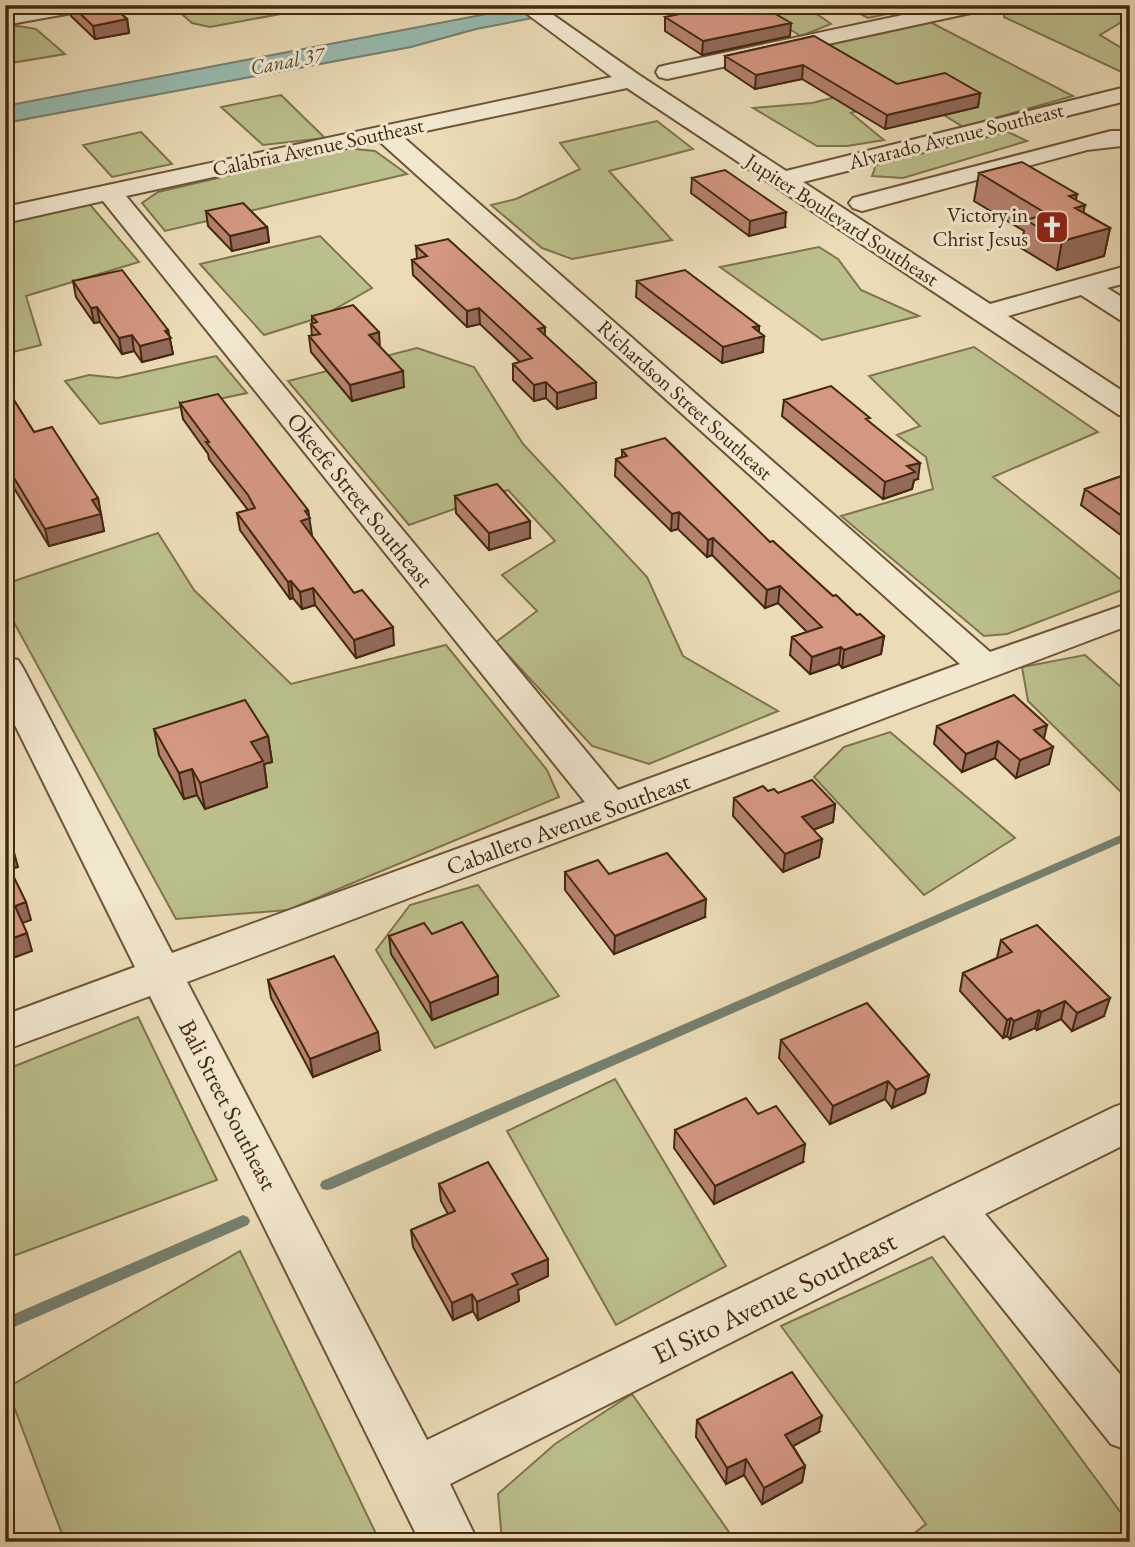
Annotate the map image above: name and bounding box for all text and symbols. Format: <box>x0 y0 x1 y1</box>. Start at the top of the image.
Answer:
water label: Canal 37 <box>248 40 329 81</box>
street label: Alvarado Avenue Southeast <box>845 96 1067 176</box>
street label: Calabria Avenue Southeast <box>210 111 426 182</box>
street label: Jupiter Boulevard Southeast <box>739 146 944 292</box>
place label: Victory in Christ Jesus <box>933 201 1028 252</box>
church icon: Victory in Christ Jesus <box>1033 208 1071 246</box>
street label: Richardson Street Southeast <box>592 314 779 486</box>
street label: Okeefe Street Southeast <box>280 406 441 594</box>
street label: Caballero Avenue Southeast <box>442 765 694 882</box>
street label: Bali Street Southeast <box>172 1014 285 1196</box>
street label: El Sito Avenue Southeast <box>646 1222 902 1372</box>

